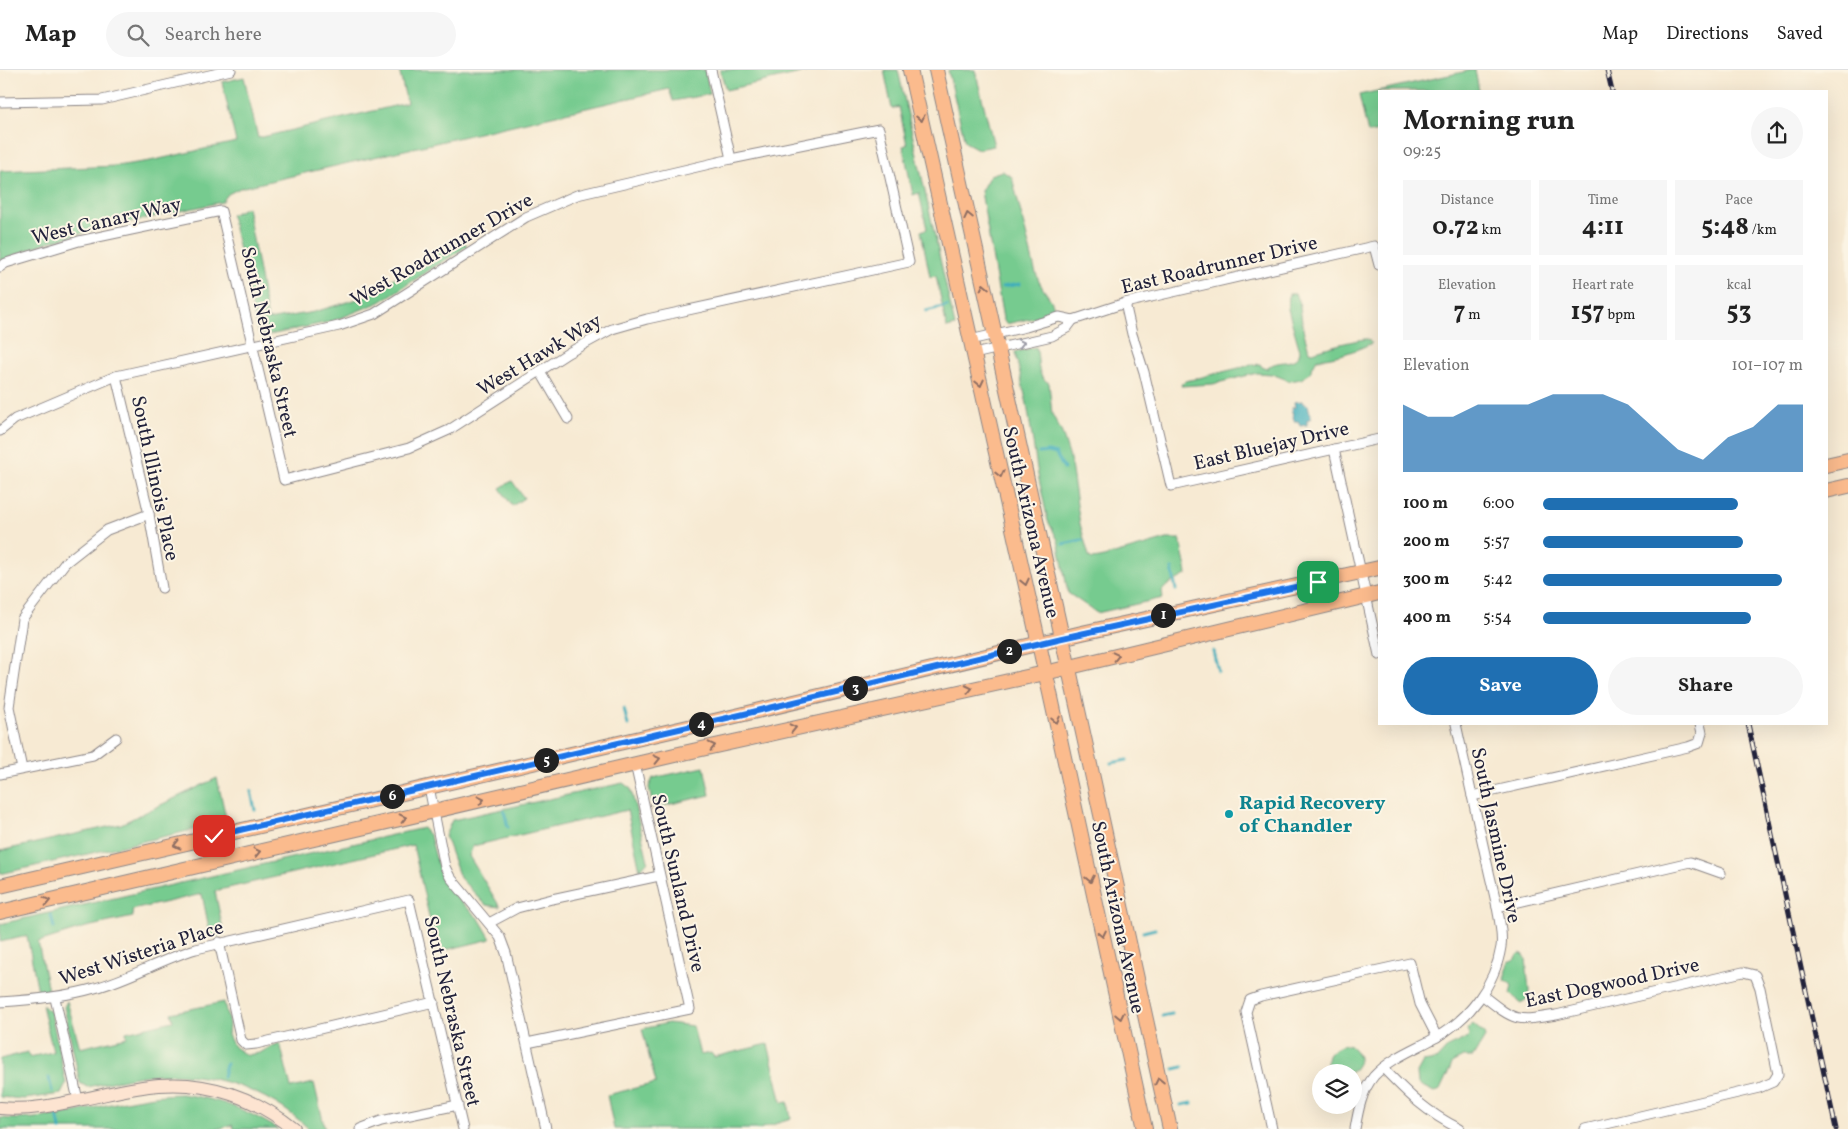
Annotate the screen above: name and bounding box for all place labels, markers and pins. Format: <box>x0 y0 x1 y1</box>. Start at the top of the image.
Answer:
pin <box>1297 561 1339 603</box>
pin: 1 <box>1150 602 1176 628</box>
pin: 2 <box>996 638 1022 664</box>
pin: 3 <box>842 676 868 700</box>
pin: 4 <box>688 712 714 736</box>
pin: 5 <box>534 748 558 772</box>
pin: 6 <box>380 784 404 808</box>
place label: Rapid Recovery of Chandler <box>1239 790 1386 841</box>
marker: Rapid Recovery of Chandler <box>1223 808 1235 820</box>
pin <box>193 815 235 857</box>

